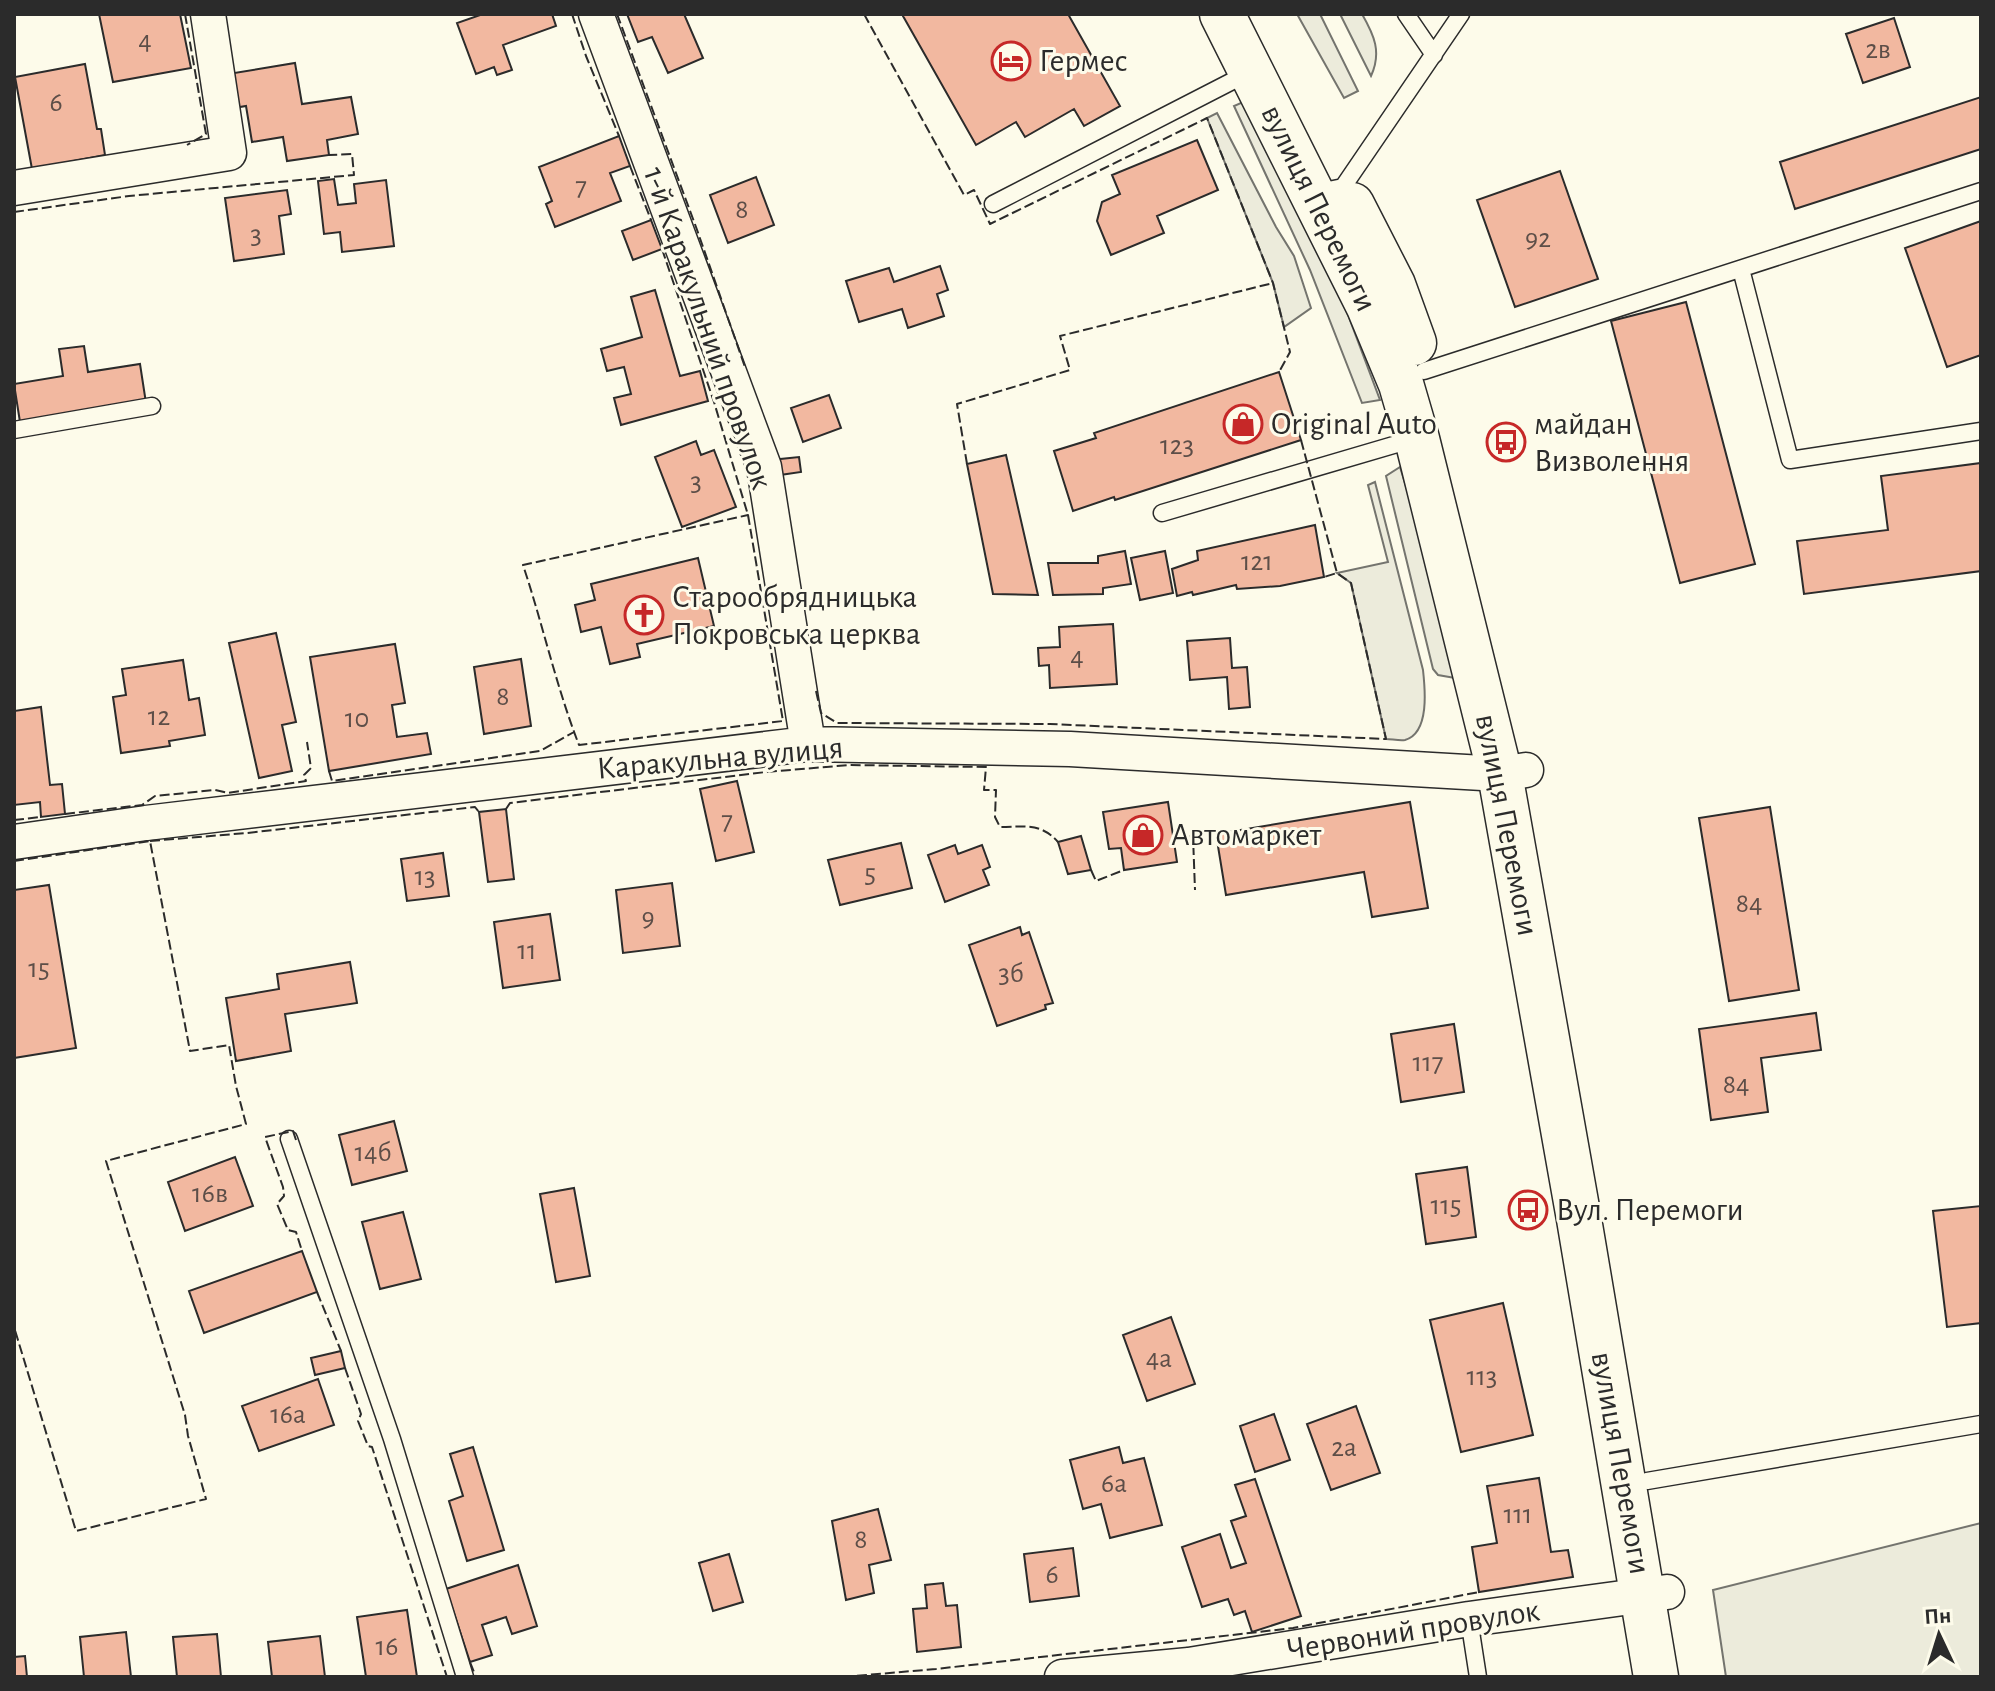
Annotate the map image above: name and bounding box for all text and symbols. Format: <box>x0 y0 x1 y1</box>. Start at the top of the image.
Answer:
house number: 4 <box>138 27 152 55</box>
house number: 2в <box>1865 36 1891 64</box>
hotel icon: Гермес <box>990 40 1032 82</box>
place label: Гермес <box>1039 45 1128 77</box>
house number: 6 <box>49 89 63 117</box>
street label: вулиця Перемоги <box>1255 100 1383 316</box>
street label: 1-й Каракульний провулок <box>638 163 778 494</box>
house number: 7 <box>575 173 587 201</box>
house number: 8 <box>735 196 749 224</box>
house number: 3 <box>250 221 262 249</box>
house number: 92 <box>1525 225 1551 253</box>
shop icon: Original Auto <box>1222 403 1264 445</box>
place label: Original Auto <box>1271 408 1437 440</box>
place label: майдан Визволення <box>1534 408 1689 477</box>
bus stop icon: майдан Визволення <box>1485 421 1527 463</box>
house number: 123 <box>1160 432 1194 460</box>
house number: 3 <box>690 468 702 496</box>
house number: 121 <box>1241 548 1273 576</box>
place label: Старообрядницька Покровська церква <box>672 581 921 650</box>
church icon: Старообрядницька Покровська церква <box>623 594 665 636</box>
house number: 4 <box>1070 643 1084 671</box>
house number: 8 <box>496 683 510 711</box>
house number: 12 <box>148 703 170 731</box>
house number: 10 <box>345 705 369 733</box>
street label: вулиця Перемоги <box>1470 711 1544 939</box>
street label: Каракульна вулиця <box>596 731 844 785</box>
house number: 7 <box>721 807 733 835</box>
shop icon: Автомаркет <box>1122 814 1164 856</box>
place label: Автомаркет <box>1171 819 1322 851</box>
house number: 5 <box>864 860 876 888</box>
house number: 13 <box>414 863 436 891</box>
house number: 84 <box>1736 890 1762 918</box>
house number: 9 <box>641 904 655 932</box>
house number: 11 <box>517 937 537 965</box>
house number: 15 <box>28 955 50 983</box>
house number: 3б <box>998 960 1024 988</box>
house number: 117 <box>1413 1049 1443 1077</box>
house number: 84 <box>1723 1071 1749 1099</box>
house number: 14б <box>354 1139 392 1167</box>
house number: 16в <box>192 1180 228 1208</box>
bus stop icon: Вул. Перемоги <box>1507 1189 1549 1231</box>
house number: 115 <box>1431 1192 1461 1220</box>
place label: Вул. Перемоги <box>1556 1194 1744 1226</box>
house number: 4а <box>1146 1345 1172 1373</box>
street label: вулиця Перемоги <box>1586 1349 1656 1577</box>
house number: 113 <box>1467 1363 1497 1391</box>
house number: 16а <box>270 1401 306 1429</box>
house number: 2а <box>1331 1434 1357 1462</box>
house number: 6а <box>1101 1470 1127 1498</box>
house number: 111 <box>1504 1501 1532 1529</box>
house number: 8 <box>854 1526 868 1554</box>
house number: 6 <box>1045 1561 1059 1589</box>
street label: Червоний провулок <box>1284 1594 1542 1666</box>
north arrow <box>1899 1595 1979 1675</box>
text: Пн <box>1924 1604 1952 1628</box>
house number: 16 <box>376 1633 398 1661</box>

